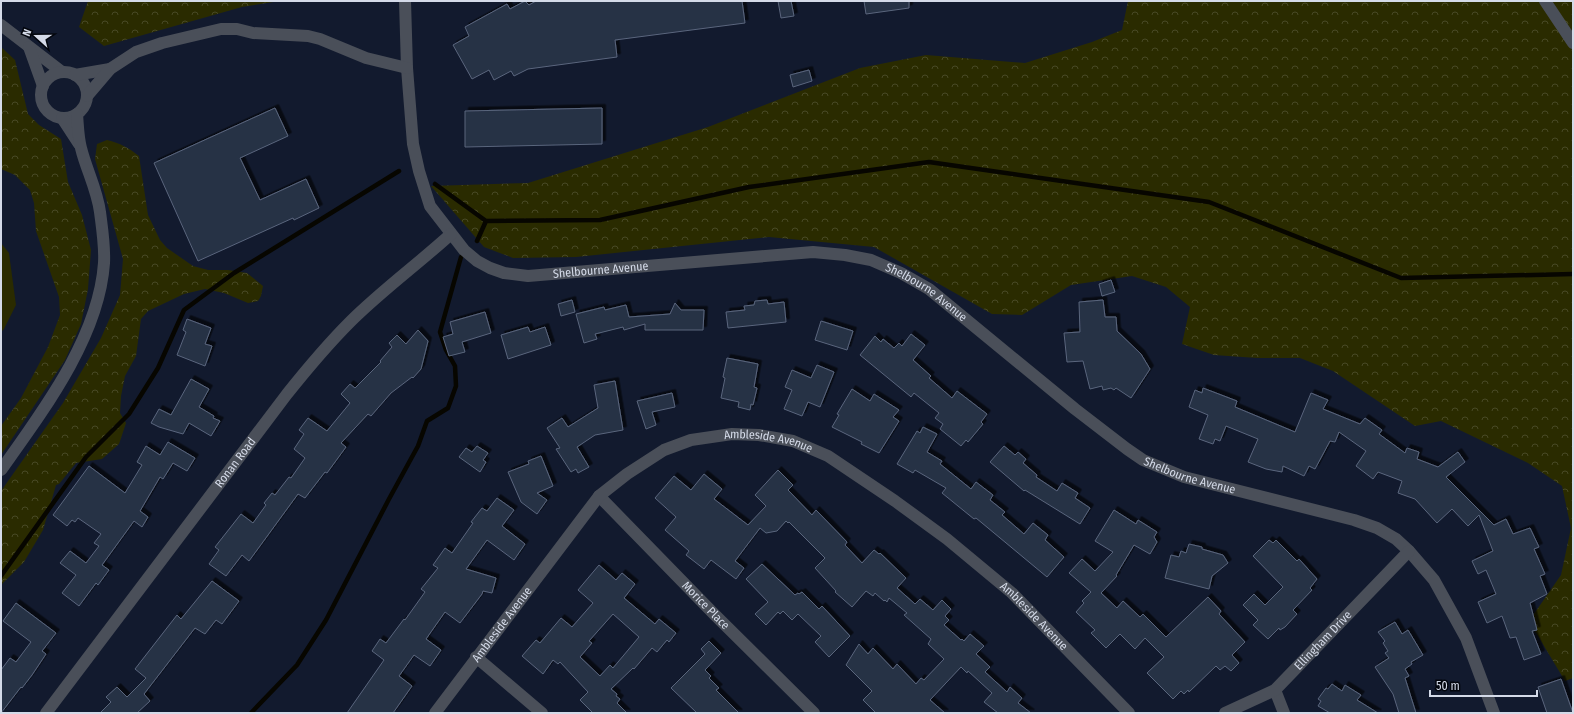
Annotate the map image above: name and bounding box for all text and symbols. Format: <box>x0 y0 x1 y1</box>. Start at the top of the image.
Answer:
north arrow <box>16 16 56 56</box>
text: N <box>20 27 34 38</box>
street label: Shelbourne Avenue <box>552 259 649 281</box>
street label: Shelbourne Avenue <box>883 260 970 324</box>
street label: Ambleside Avenue <box>723 427 815 456</box>
street label: Ronan Road <box>212 435 259 490</box>
street label: Shelbourne Avenue <box>1142 454 1237 497</box>
street label: Morice Place <box>679 579 733 632</box>
street label: Ambleside Avenue <box>997 579 1071 653</box>
street label: Ambleside Avenue <box>469 584 535 665</box>
street label: Ellingham Drive <box>1291 608 1355 673</box>
scale bar <box>1430 672 1537 698</box>
text: 50 m <box>1436 679 1460 693</box>

